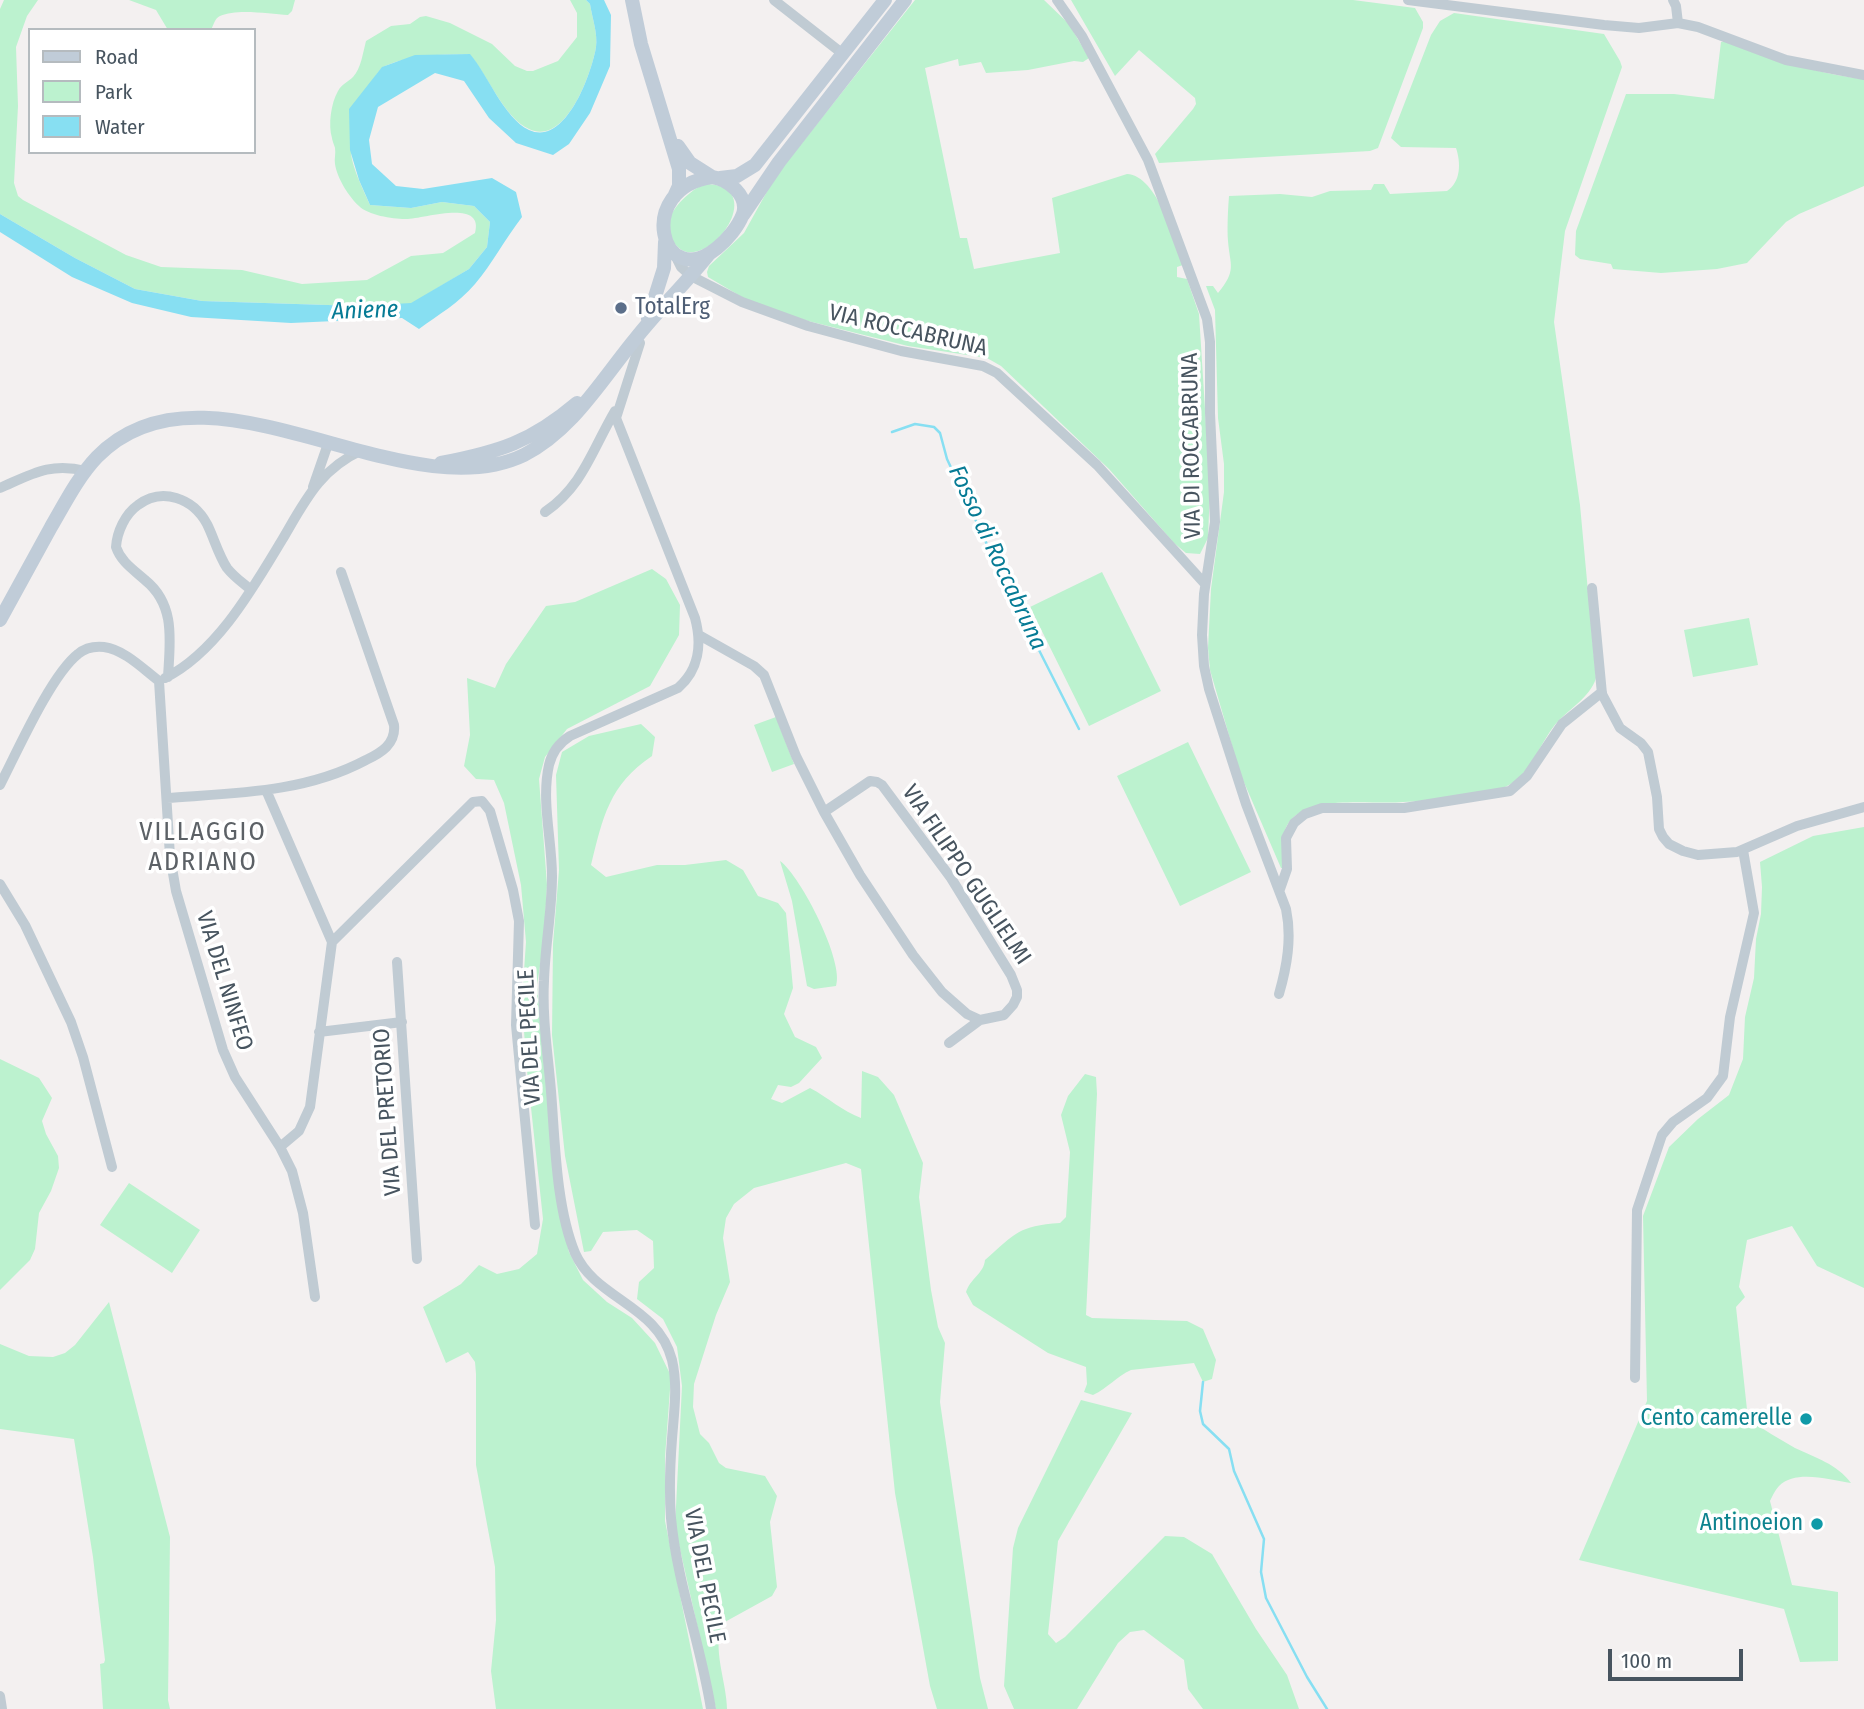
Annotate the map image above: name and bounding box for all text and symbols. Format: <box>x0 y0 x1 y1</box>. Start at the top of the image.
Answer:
legend <box>28 28 256 154</box>
text: Road <box>95 44 139 70</box>
text: Park <box>95 79 132 105</box>
text: Water <box>95 114 145 140</box>
place label: TotalErg <box>635 294 710 322</box>
water label: Aniene <box>331 295 399 327</box>
street label: VIA ROCCABRUNA <box>826 299 990 363</box>
marker: TotalErg <box>613 300 629 316</box>
street label: VIA DI ROCCABRUNA <box>1177 353 1207 539</box>
water label: Fosso di Roccabruna <box>942 461 1052 655</box>
street label: VIA FILIPPO GUGLIELMI <box>896 780 1036 970</box>
district label: VILLAGGIO ADRIANO <box>140 817 266 878</box>
street label: VIA DEL NINFEO <box>190 908 258 1054</box>
street label: VIA DEL PECILE <box>513 968 547 1106</box>
street label: VIA DEL PRETORIO <box>368 1027 408 1197</box>
place label: Cento camerelle <box>1641 1405 1792 1433</box>
marker: Cento camerelle <box>1798 1411 1814 1427</box>
street label: VIA DEL PECILE <box>677 1507 731 1645</box>
place label: Antinoeion <box>1700 1510 1803 1538</box>
marker: Antinoeion <box>1809 1516 1825 1532</box>
scale bar <box>1612 1636 1747 1680</box>
text: 100 m <box>1621 1648 1672 1674</box>

